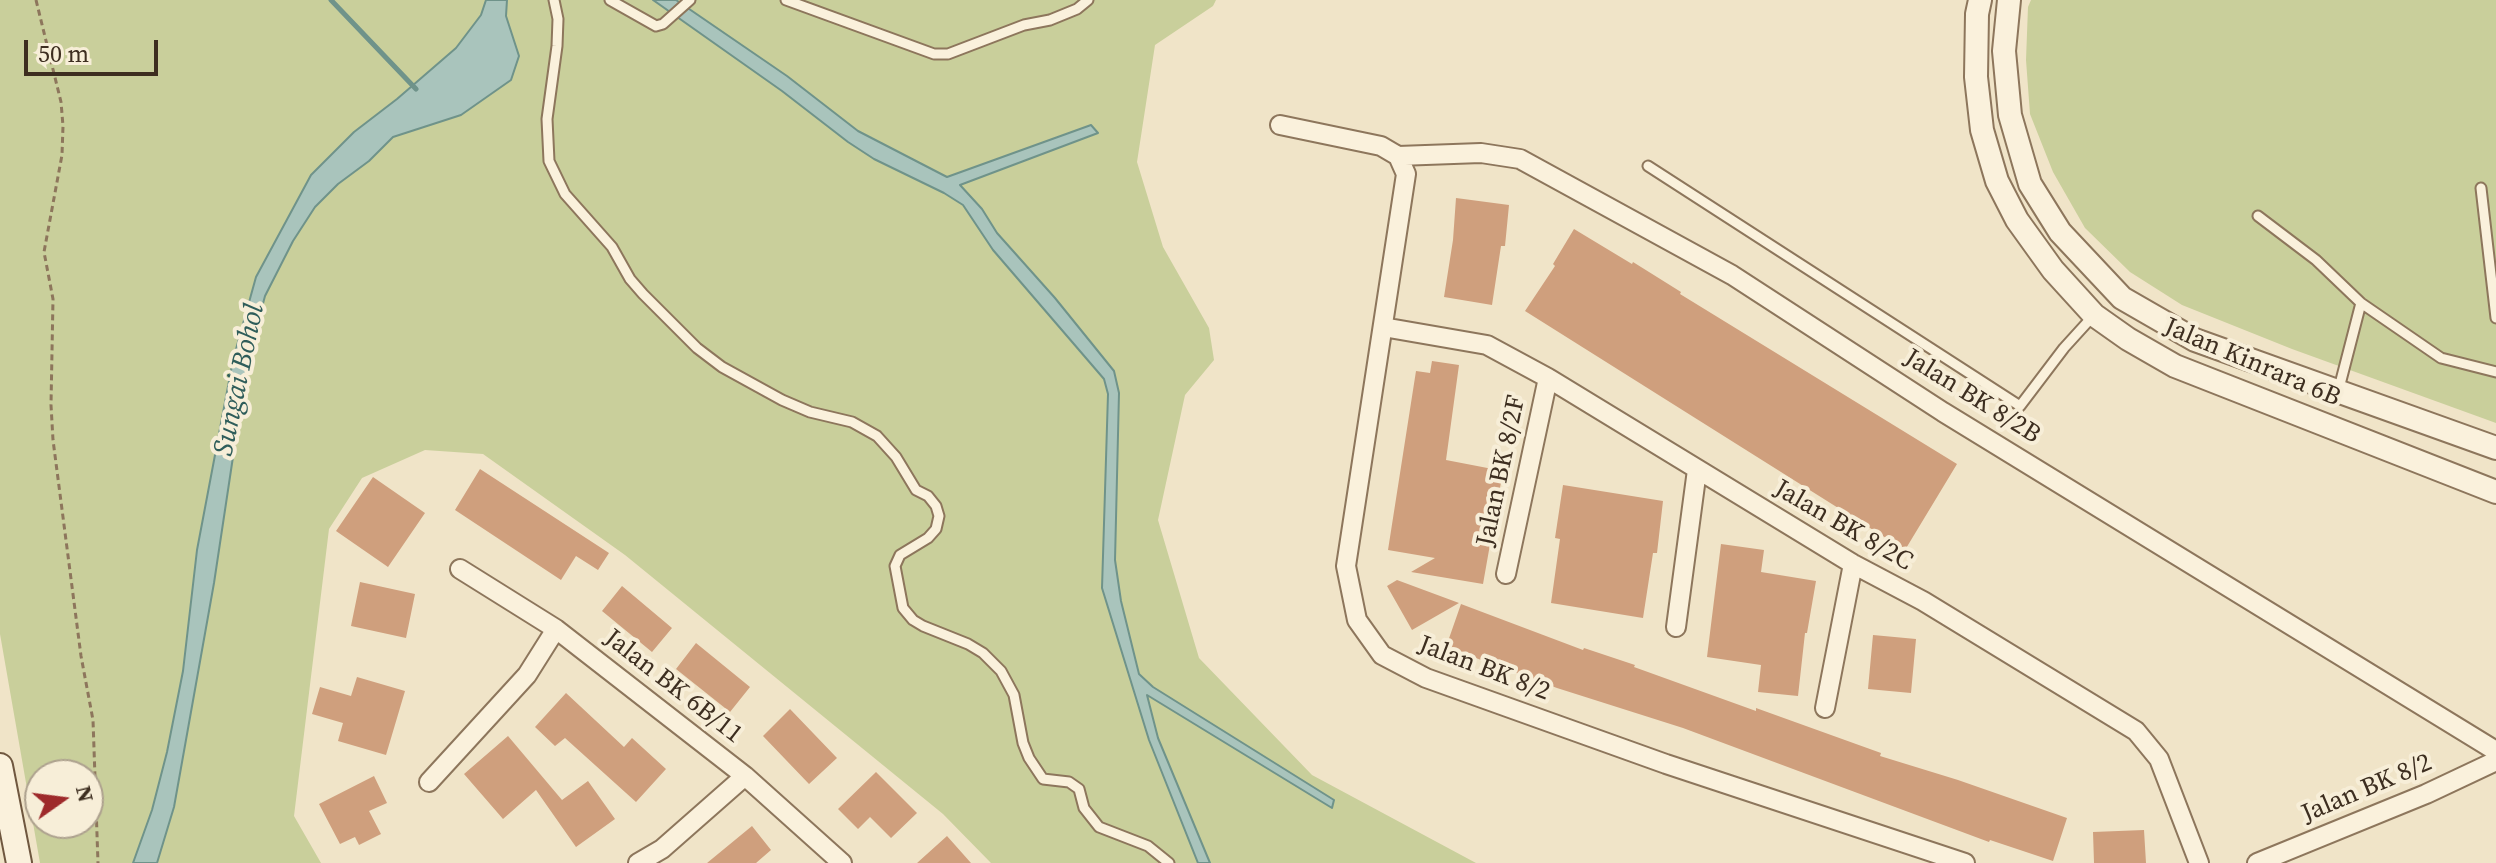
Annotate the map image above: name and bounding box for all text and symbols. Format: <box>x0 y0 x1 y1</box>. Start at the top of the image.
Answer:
scale bar <box>28 24 162 74</box>
text: 50 m <box>38 37 89 70</box>
water label: Sungai Bohol <box>208 301 272 459</box>
street label: Jalan Kinrara 6B <box>2159 312 2345 414</box>
street label: Jalan BK 8/2B <box>1898 343 2046 451</box>
street label: Jalan BK 8/2F <box>1471 393 1533 549</box>
street label: Jalan BK 8/2C <box>1768 474 1918 578</box>
street label: Jalan BK 6B/11 <box>598 623 748 751</box>
street label: Jalan BK 8/2 <box>1414 630 1554 708</box>
street label: Jalan BK 8/2 <box>2297 748 2437 830</box>
north arrow <box>24 759 104 839</box>
text: N <box>69 782 102 805</box>

